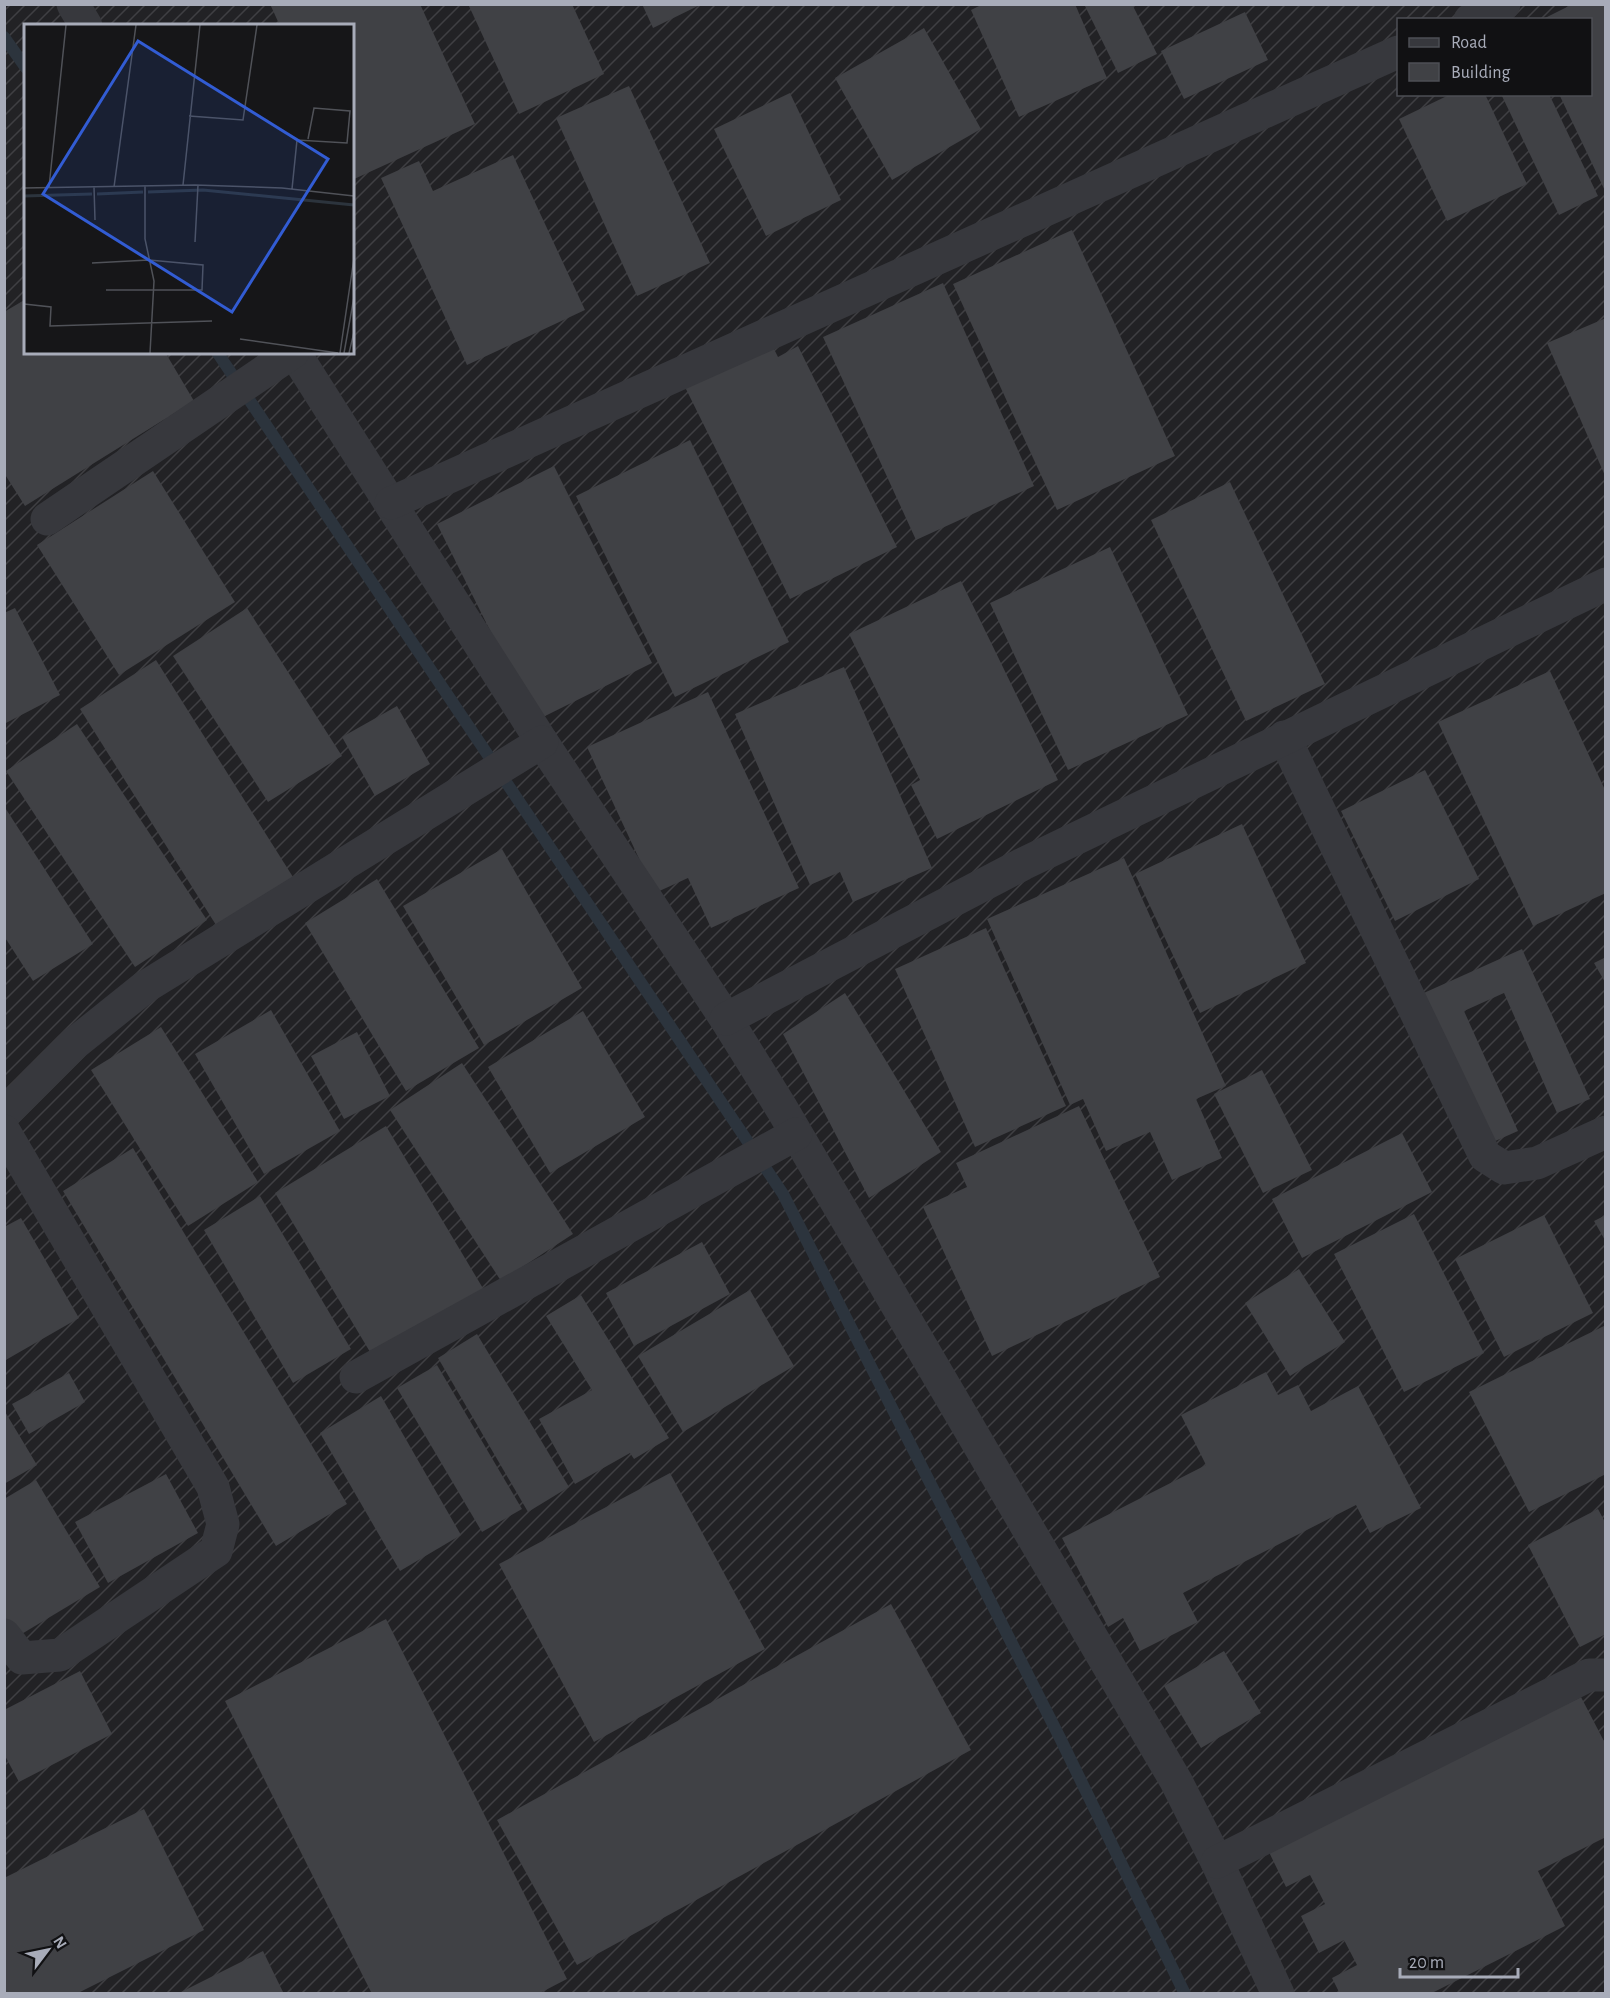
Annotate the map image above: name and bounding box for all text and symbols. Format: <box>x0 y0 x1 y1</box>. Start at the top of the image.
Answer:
legend <box>1397 18 1592 96</box>
inset map <box>24 24 354 354</box>
text: Road <box>1451 34 1487 52</box>
text: Building <box>1451 64 1511 82</box>
north arrow <box>18 1920 78 1980</box>
text: N <box>50 1934 70 1952</box>
scale bar <box>1400 1941 1518 1979</box>
text: 20 m <box>1409 1954 1444 1972</box>

